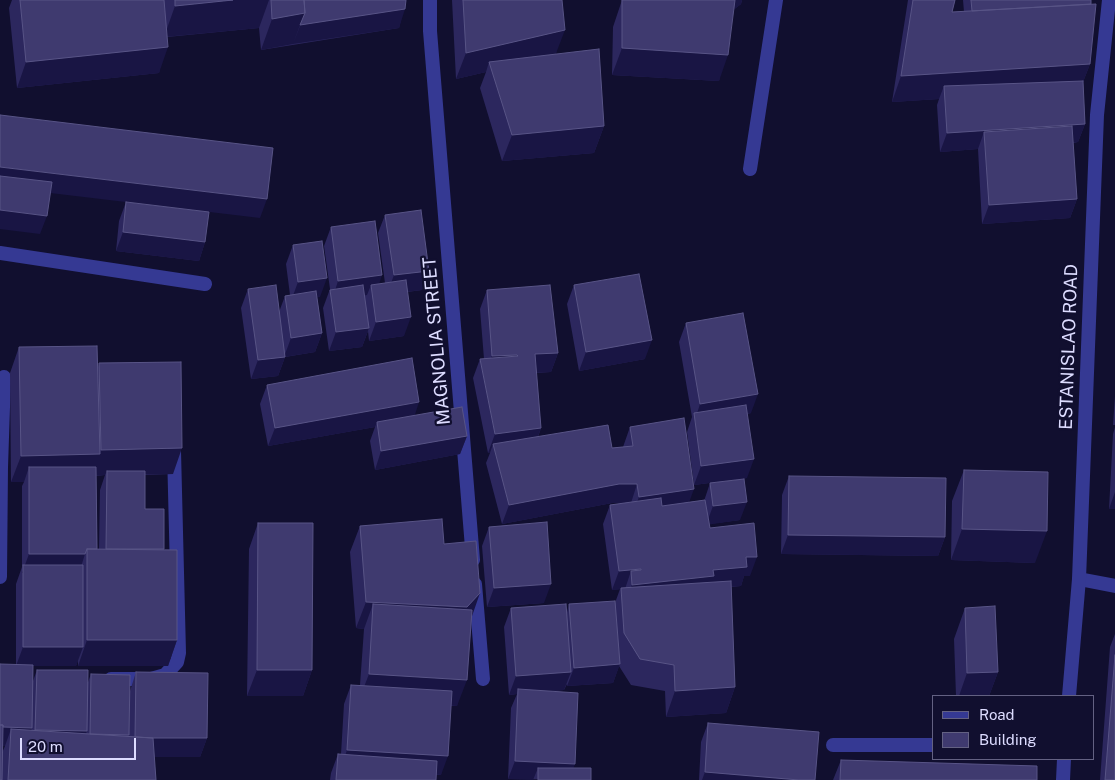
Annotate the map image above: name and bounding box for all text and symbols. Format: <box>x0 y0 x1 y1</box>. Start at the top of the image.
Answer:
street label: MAGNOLIA STREET <box>419 256 455 426</box>
street label: ESTANISLAO ROAD <box>1055 264 1083 430</box>
legend <box>932 695 1095 760</box>
text: Road <box>979 706 1015 723</box>
scale bar <box>22 728 139 760</box>
text: Building <box>979 731 1037 748</box>
text: 20 m <box>28 738 63 755</box>

